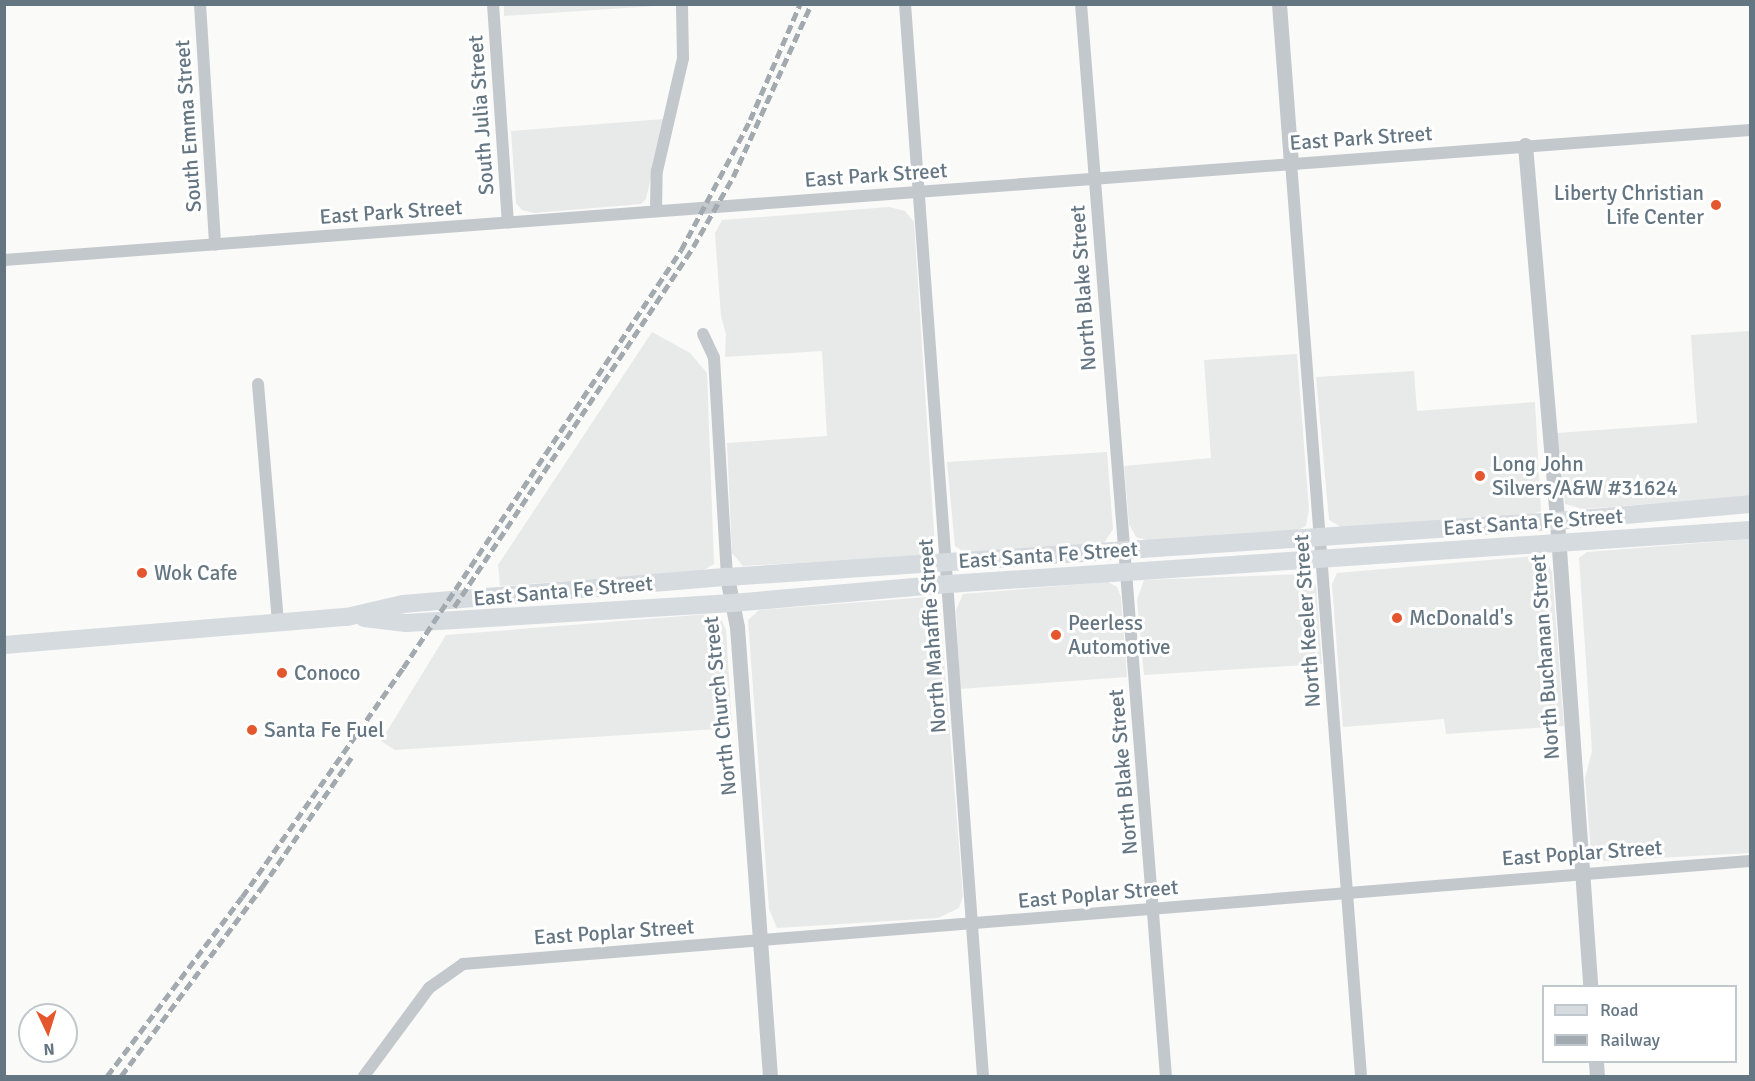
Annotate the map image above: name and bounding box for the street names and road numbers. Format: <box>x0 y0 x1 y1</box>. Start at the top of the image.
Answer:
street label: South Julia Street <box>463 34 499 196</box>
street label: South Emma Street <box>169 39 207 213</box>
street label: East Park Street <box>1289 120 1433 156</box>
street label: East Park Street <box>804 157 948 193</box>
street label: East Park Street <box>319 194 463 230</box>
street label: North Blake Street <box>1065 204 1101 372</box>
street label: East Santa Fe Street <box>1442 503 1624 541</box>
street label: North Keeler Street <box>1288 534 1326 708</box>
street label: East Santa Fe Street <box>957 536 1139 574</box>
street label: North Mahaffie Street <box>913 538 951 734</box>
street label: North Buchanan Street <box>1525 553 1565 761</box>
street label: East Santa Fe Street <box>472 571 654 611</box>
street label: North Church Street <box>698 615 742 797</box>
street label: North Blake Street <box>1103 688 1143 856</box>
street label: East Poplar Street <box>1501 835 1663 871</box>
street label: East Poplar Street <box>1017 874 1179 914</box>
street label: East Poplar Street <box>533 914 695 950</box>

